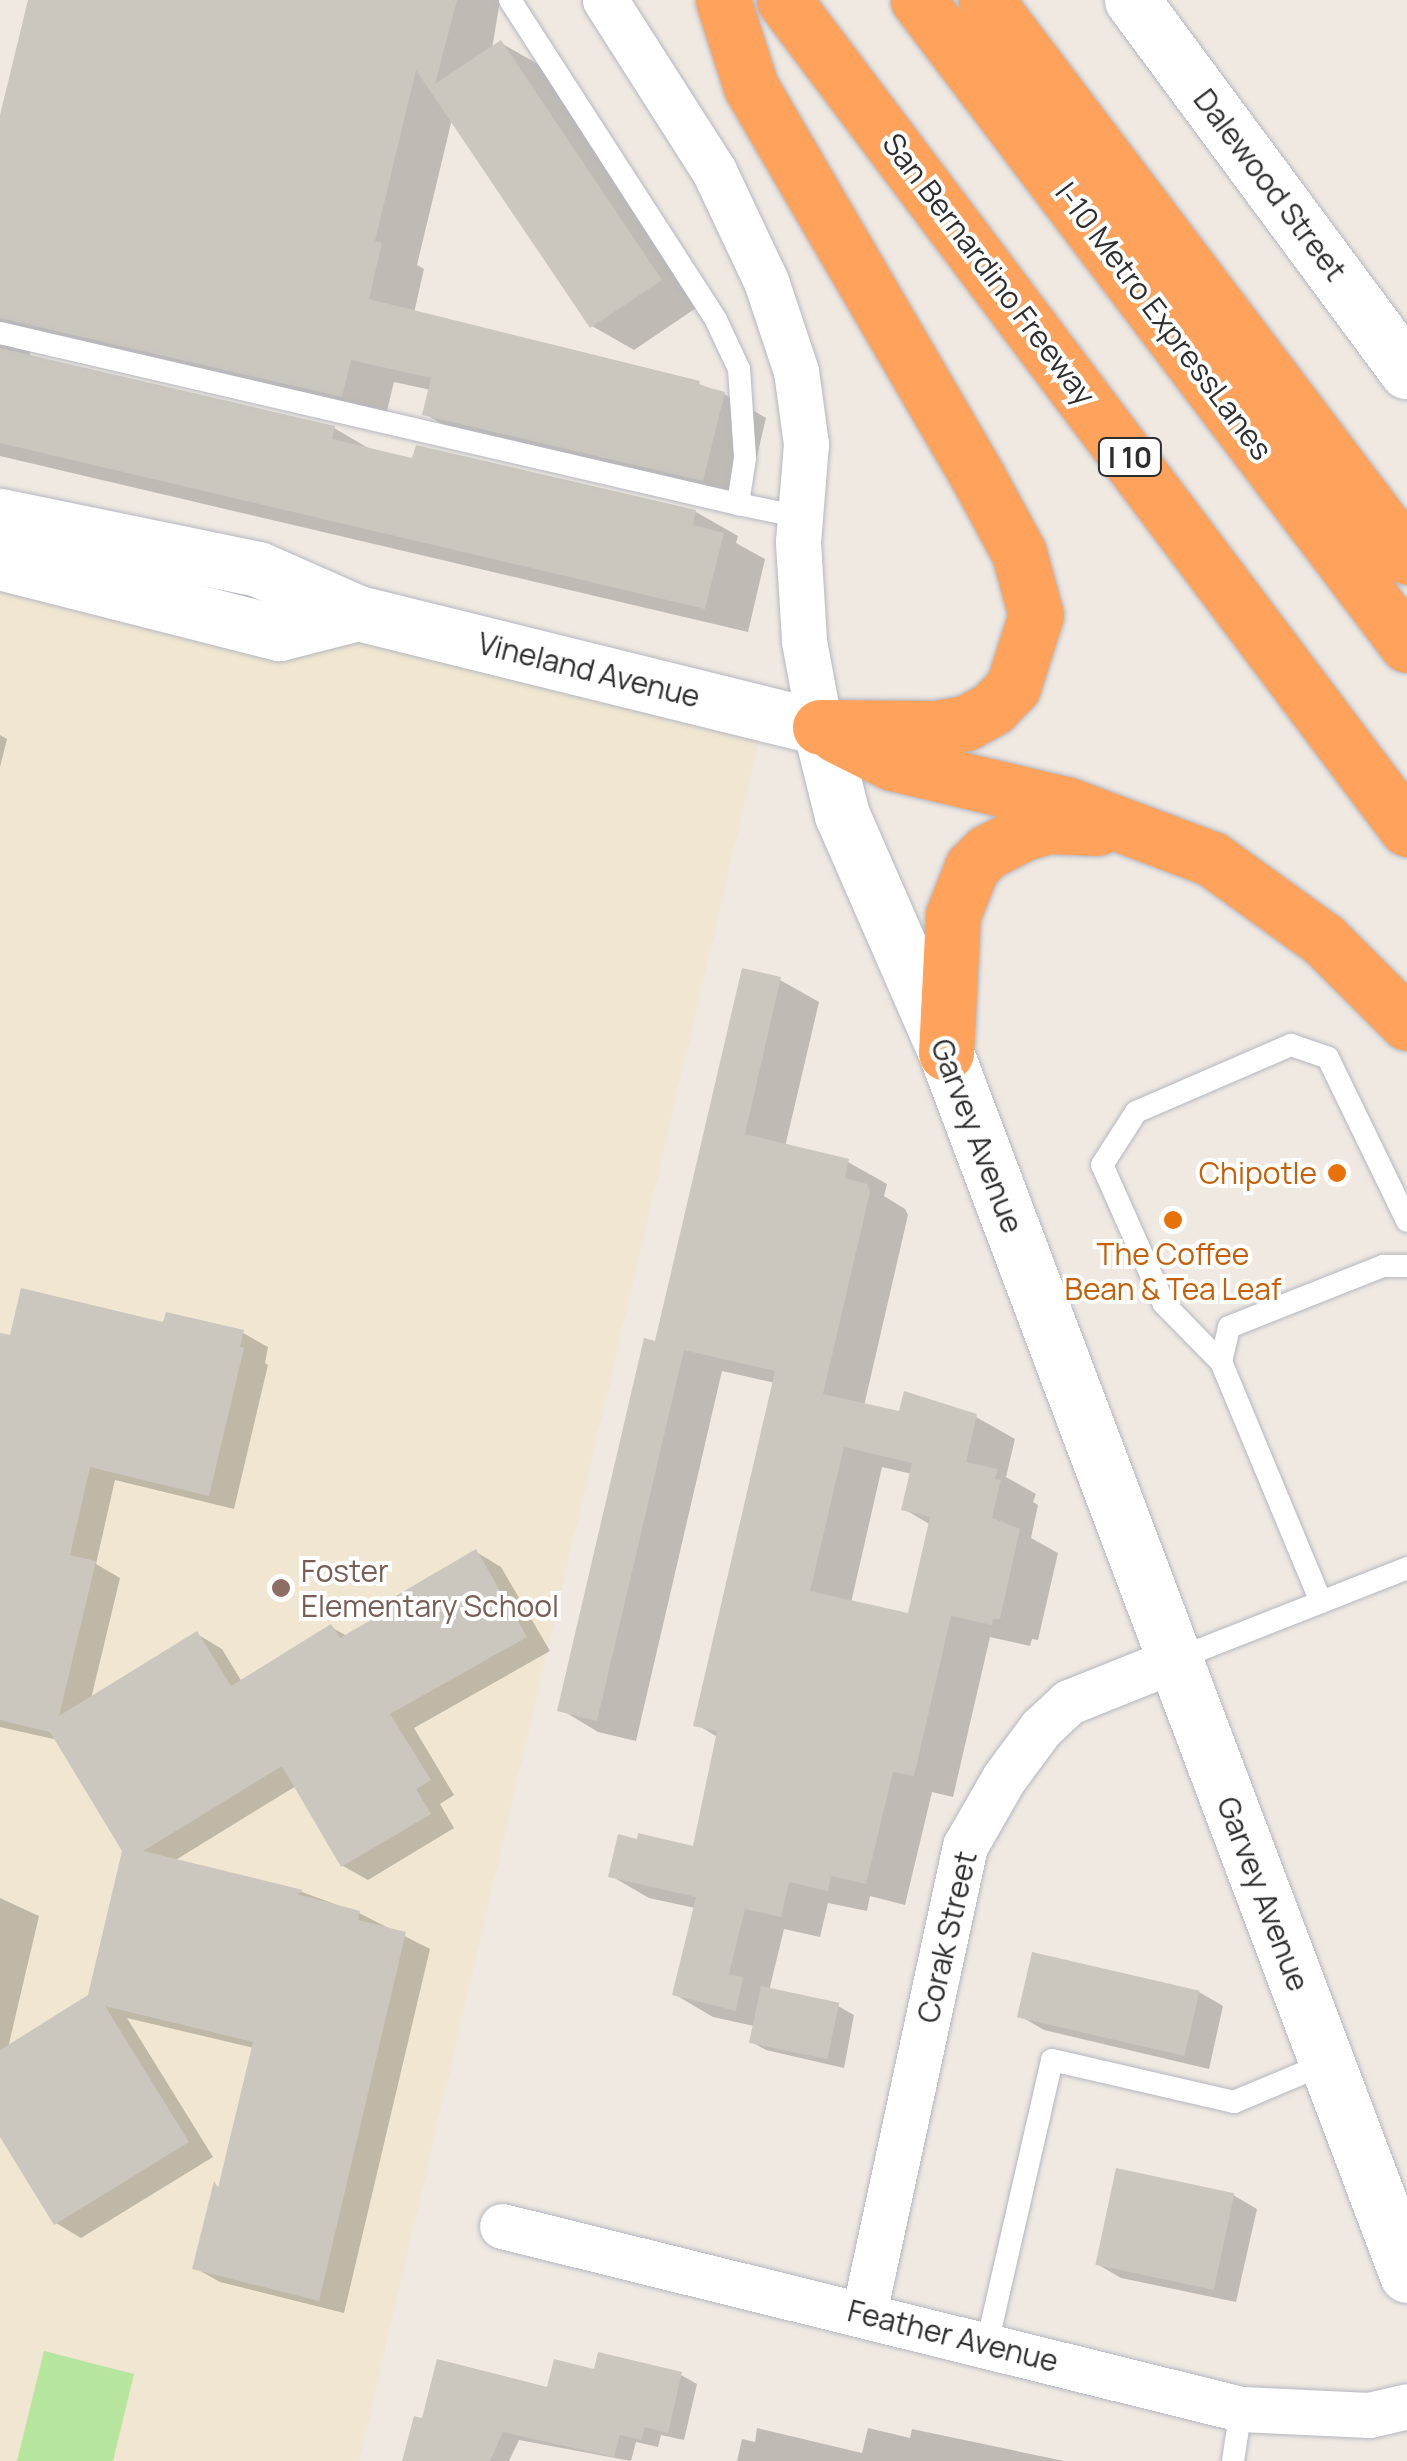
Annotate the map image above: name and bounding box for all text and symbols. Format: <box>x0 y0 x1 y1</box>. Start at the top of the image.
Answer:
street label: Dalewood Street <box>1186 82 1354 288</box>
street label: San Bernardino Freeway <box>875 126 1103 412</box>
street label: I-10 Metro ExpressLanes <box>1048 175 1280 467</box>
road number: I 10 <box>1098 434 1162 480</box>
street label: Vineland Avenue <box>474 625 704 715</box>
street label: Garvey Avenue <box>923 1034 1031 1238</box>
place label: Chipotle <box>1199 1155 1317 1191</box>
marker: Chipotle <box>1326 1162 1348 1184</box>
marker: The Coffee Bean & Tea Leaf <box>1162 1209 1184 1231</box>
place label: The Coffee Bean & Tea Leaf <box>1065 1236 1281 1306</box>
place label: Foster Elementary School <box>301 1553 559 1624</box>
marker: Foster Elementary School <box>270 1577 292 1599</box>
street label: Garvey Avenue <box>1209 1792 1317 1996</box>
street label: Corak Street <box>910 1848 984 2026</box>
street label: Feather Avenue <box>844 2292 1062 2380</box>

